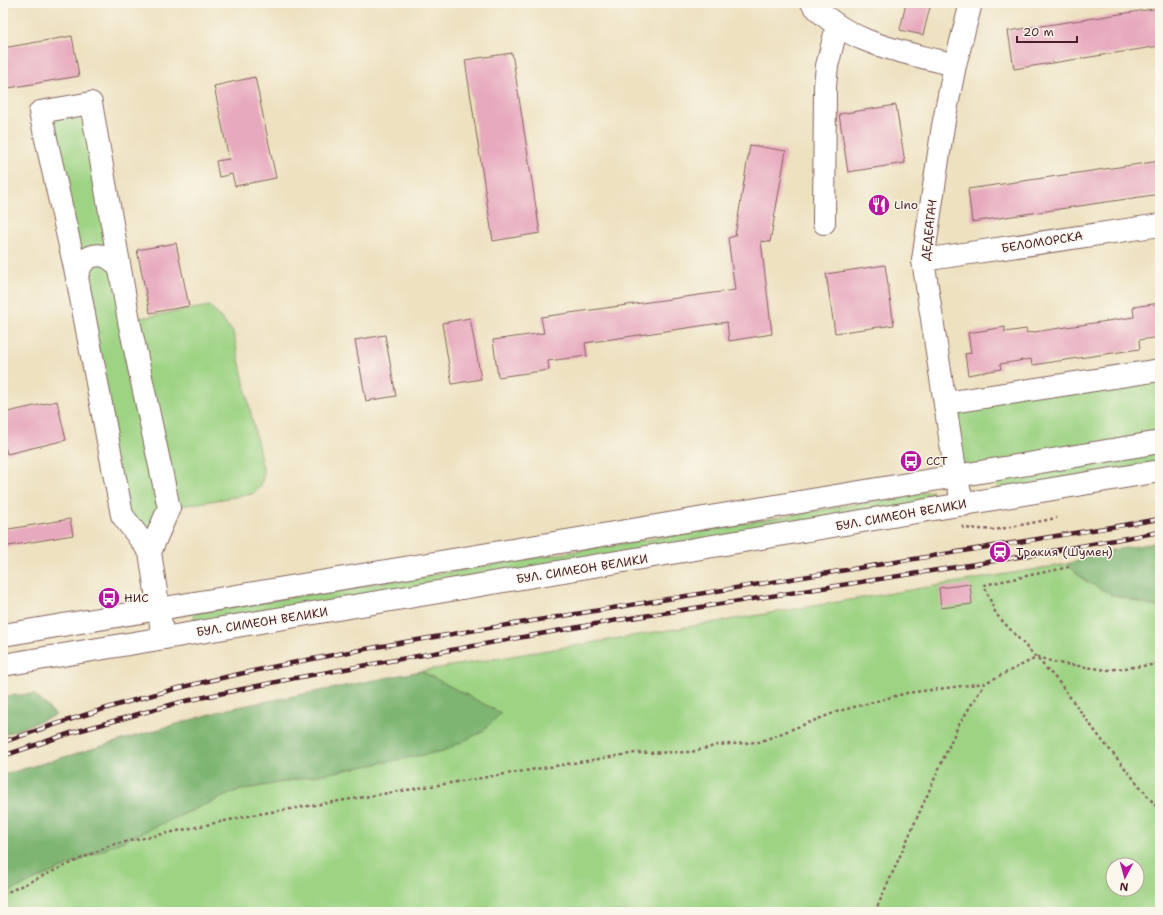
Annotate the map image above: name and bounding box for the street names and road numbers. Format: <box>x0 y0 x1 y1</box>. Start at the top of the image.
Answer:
street label: ДЕДЕАГАЧ <box>917 198 941 262</box>
street label: БЕЛОМОРСКА <box>1000 228 1084 256</box>
street label: БУЛ. СИМЕОН ВЕЛИКИ <box>834 496 968 534</box>
street label: БУЛ. СИМЕОН ВЕЛИКИ <box>515 551 649 587</box>
street label: БУЛ. СИМЕОН ВЕЛИКИ <box>195 604 329 640</box>

